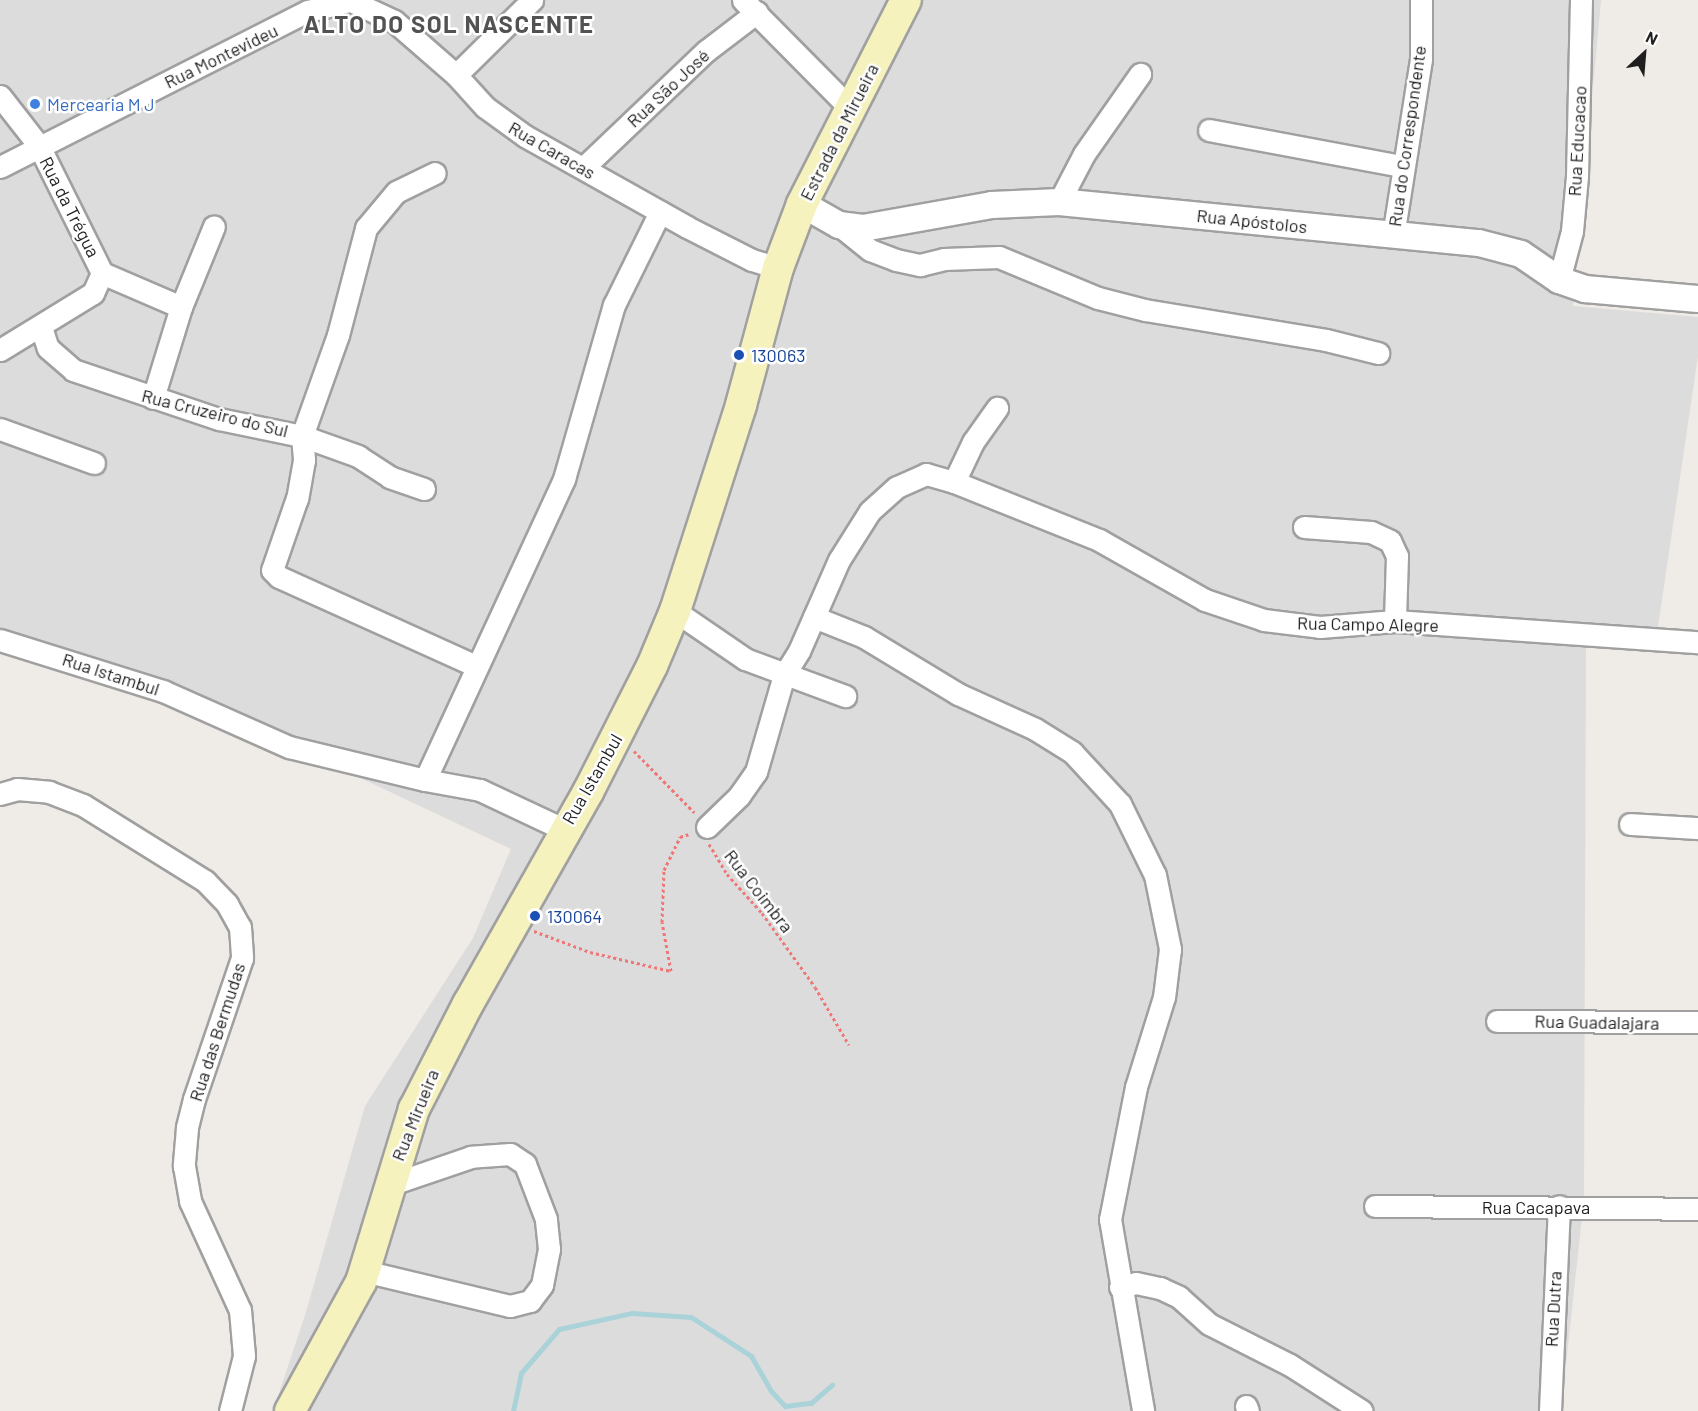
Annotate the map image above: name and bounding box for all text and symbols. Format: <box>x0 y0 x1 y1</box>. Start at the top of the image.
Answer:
district label: ALTO DO SOL NASCENTE <box>303 10 595 38</box>
street label: Rua Montevideu <box>161 19 281 93</box>
north arrow <box>1614 24 1674 84</box>
text: N <box>1643 26 1661 48</box>
street label: Rua São José <box>622 44 714 132</box>
street label: Rua do Correspondente <box>1384 44 1430 228</box>
street label: Estrada da Mirueira <box>795 60 883 204</box>
street label: Rua Educacao <box>1563 85 1591 197</box>
place label: Mercearia M J <box>47 93 155 115</box>
marker: Mercearia M J <box>28 97 42 111</box>
street label: Rua Caracas <box>505 117 599 183</box>
street label: Rua da Trégua <box>35 153 105 261</box>
street label: Rua Apóstolos <box>1196 204 1308 238</box>
place label: 130063 <box>751 344 805 366</box>
marker: 130063 <box>732 348 746 362</box>
street label: Rua Cruzeiro do Sul <box>140 384 290 442</box>
street label: Rua Campo Alegre <box>1297 612 1439 636</box>
street label: Rua Istambul <box>60 648 162 700</box>
street label: Rua Istambul <box>557 730 627 828</box>
street label: Rua Coimbra <box>720 845 798 937</box>
place label: 130064 <box>547 905 602 927</box>
marker: 130064 <box>528 909 542 923</box>
street label: Rua das Bermudas <box>184 960 250 1104</box>
street label: Rua Guadalajara <box>1534 1010 1660 1034</box>
street label: Rua Mirueira <box>387 1066 443 1164</box>
street label: Rua Cacapava <box>1482 1196 1590 1218</box>
street label: Rua Dutra <box>1540 1270 1566 1348</box>

